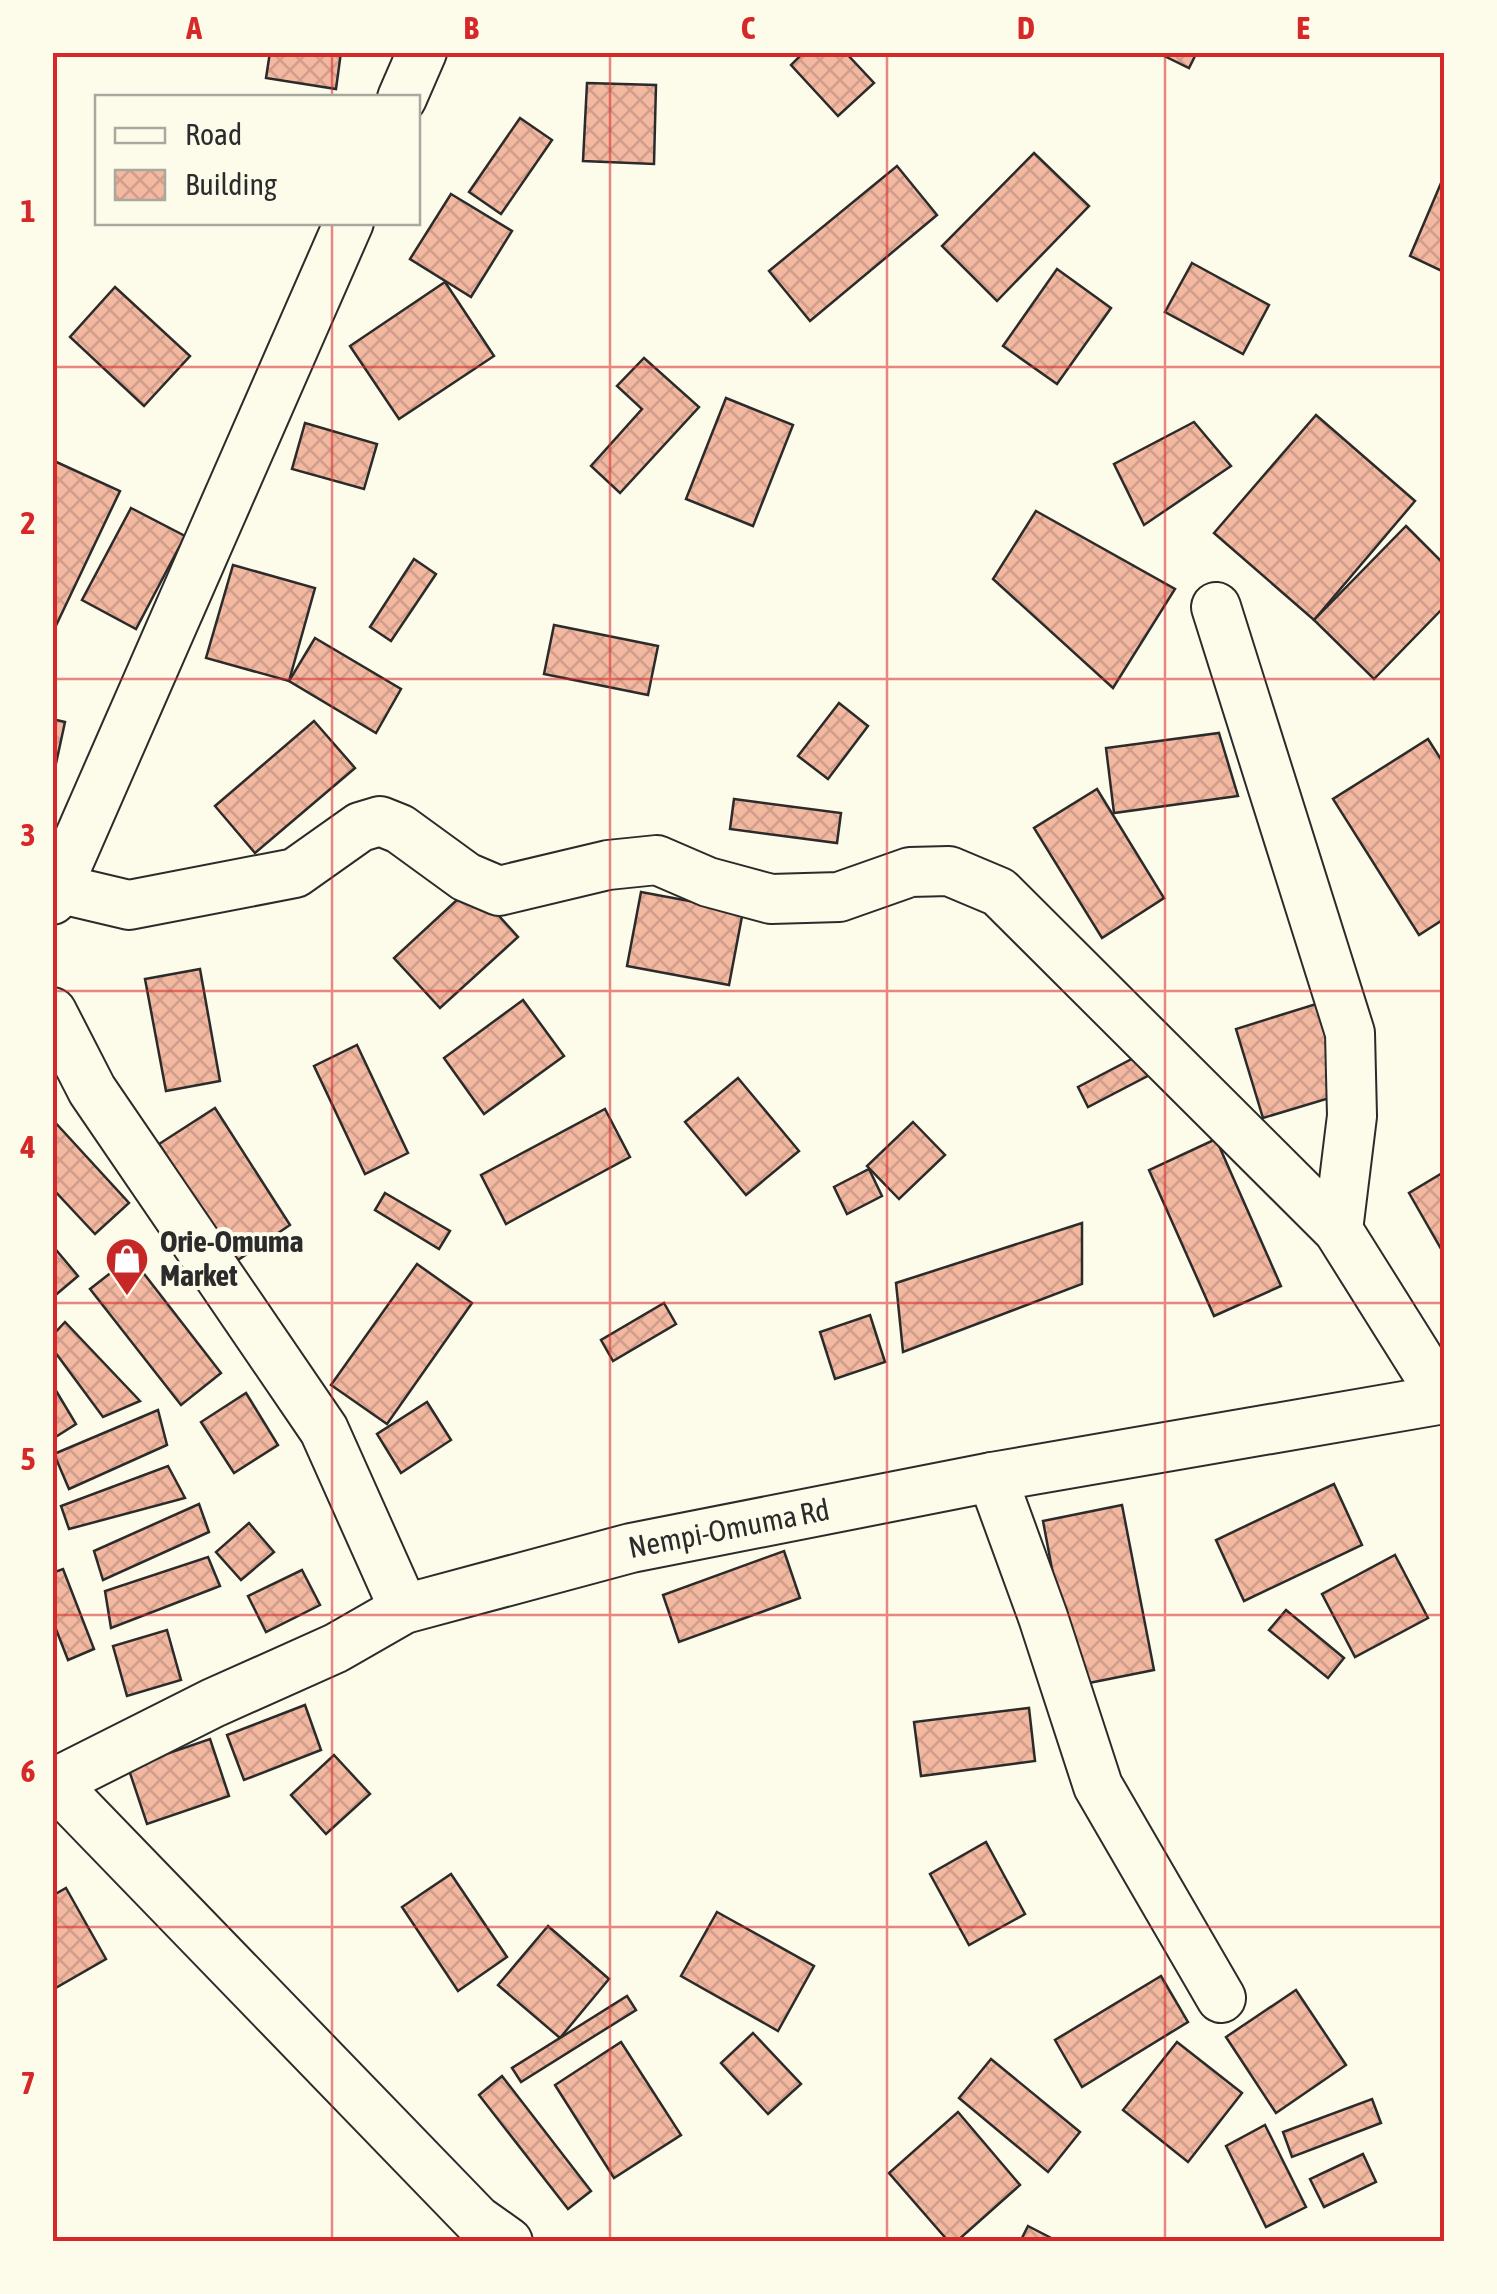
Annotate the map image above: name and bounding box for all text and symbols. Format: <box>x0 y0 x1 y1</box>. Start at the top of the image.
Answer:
text: A <box>185 9 202 46</box>
text: B <box>463 9 479 46</box>
text: C <box>741 9 756 46</box>
text: D <box>1017 9 1035 46</box>
text: E <box>1296 9 1310 46</box>
legend <box>95 95 420 225</box>
text: Road <box>185 117 242 151</box>
text: Building <box>185 167 277 201</box>
text: 1 <box>20 192 36 229</box>
text: 2 <box>20 504 36 541</box>
text: 3 <box>20 816 36 853</box>
text: 4 <box>19 1128 36 1165</box>
place label: Orie-Omuma Market <box>160 1224 304 1292</box>
shop icon: Orie-Omuma Market <box>104 1236 150 1297</box>
text: 5 <box>20 1440 36 1477</box>
street label: Nempi-Omuma Rd <box>625 1492 832 1564</box>
text: 6 <box>20 1752 36 1789</box>
text: 7 <box>20 2064 36 2101</box>

